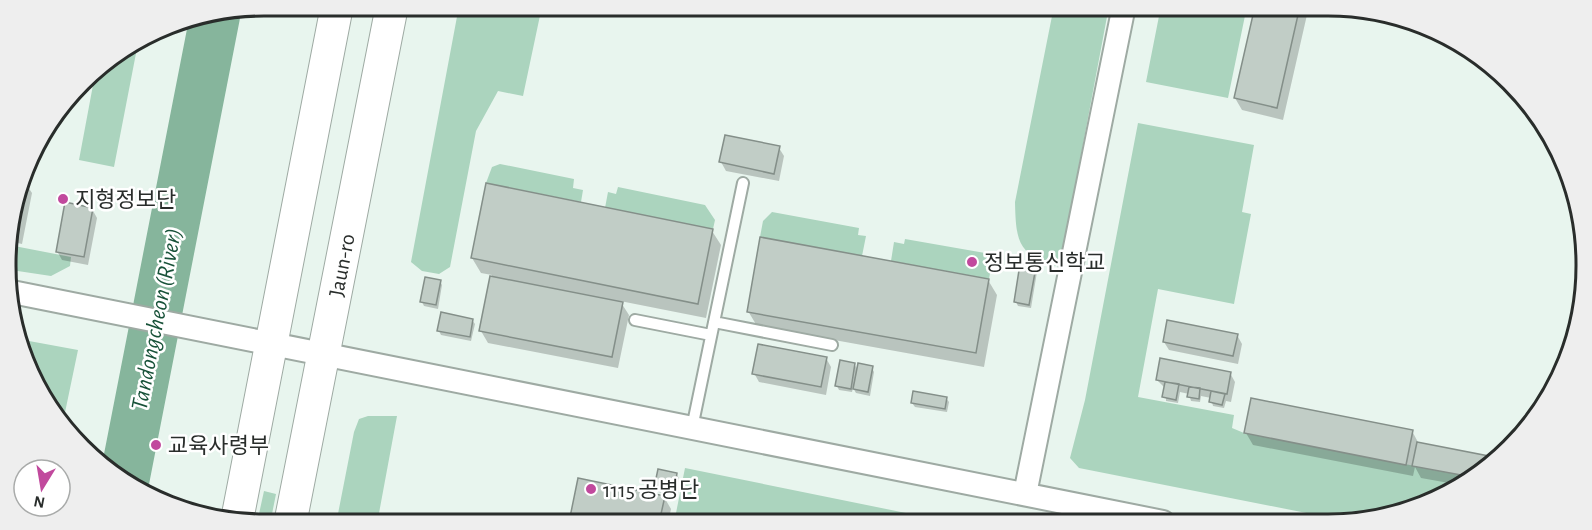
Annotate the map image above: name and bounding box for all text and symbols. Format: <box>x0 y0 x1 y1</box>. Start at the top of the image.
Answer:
place label: 지형정보단 <box>75 188 176 211</box>
marker: 지형정보단 <box>56 192 70 206</box>
water label: Tandongcheon (River) <box>128 226 186 412</box>
street label: Jaun-ro <box>325 232 359 298</box>
place label: 정보통신학교 <box>984 251 1105 274</box>
marker: 정보통신학교 <box>965 255 979 269</box>
place label: 교육사령부 <box>168 434 269 457</box>
marker: 교육사령부 <box>149 438 163 452</box>
north arrow <box>12 458 72 518</box>
place label: 1115 공병단 <box>603 478 699 501</box>
marker: 1115 공병단 <box>584 482 598 496</box>
text: N <box>32 493 46 511</box>

